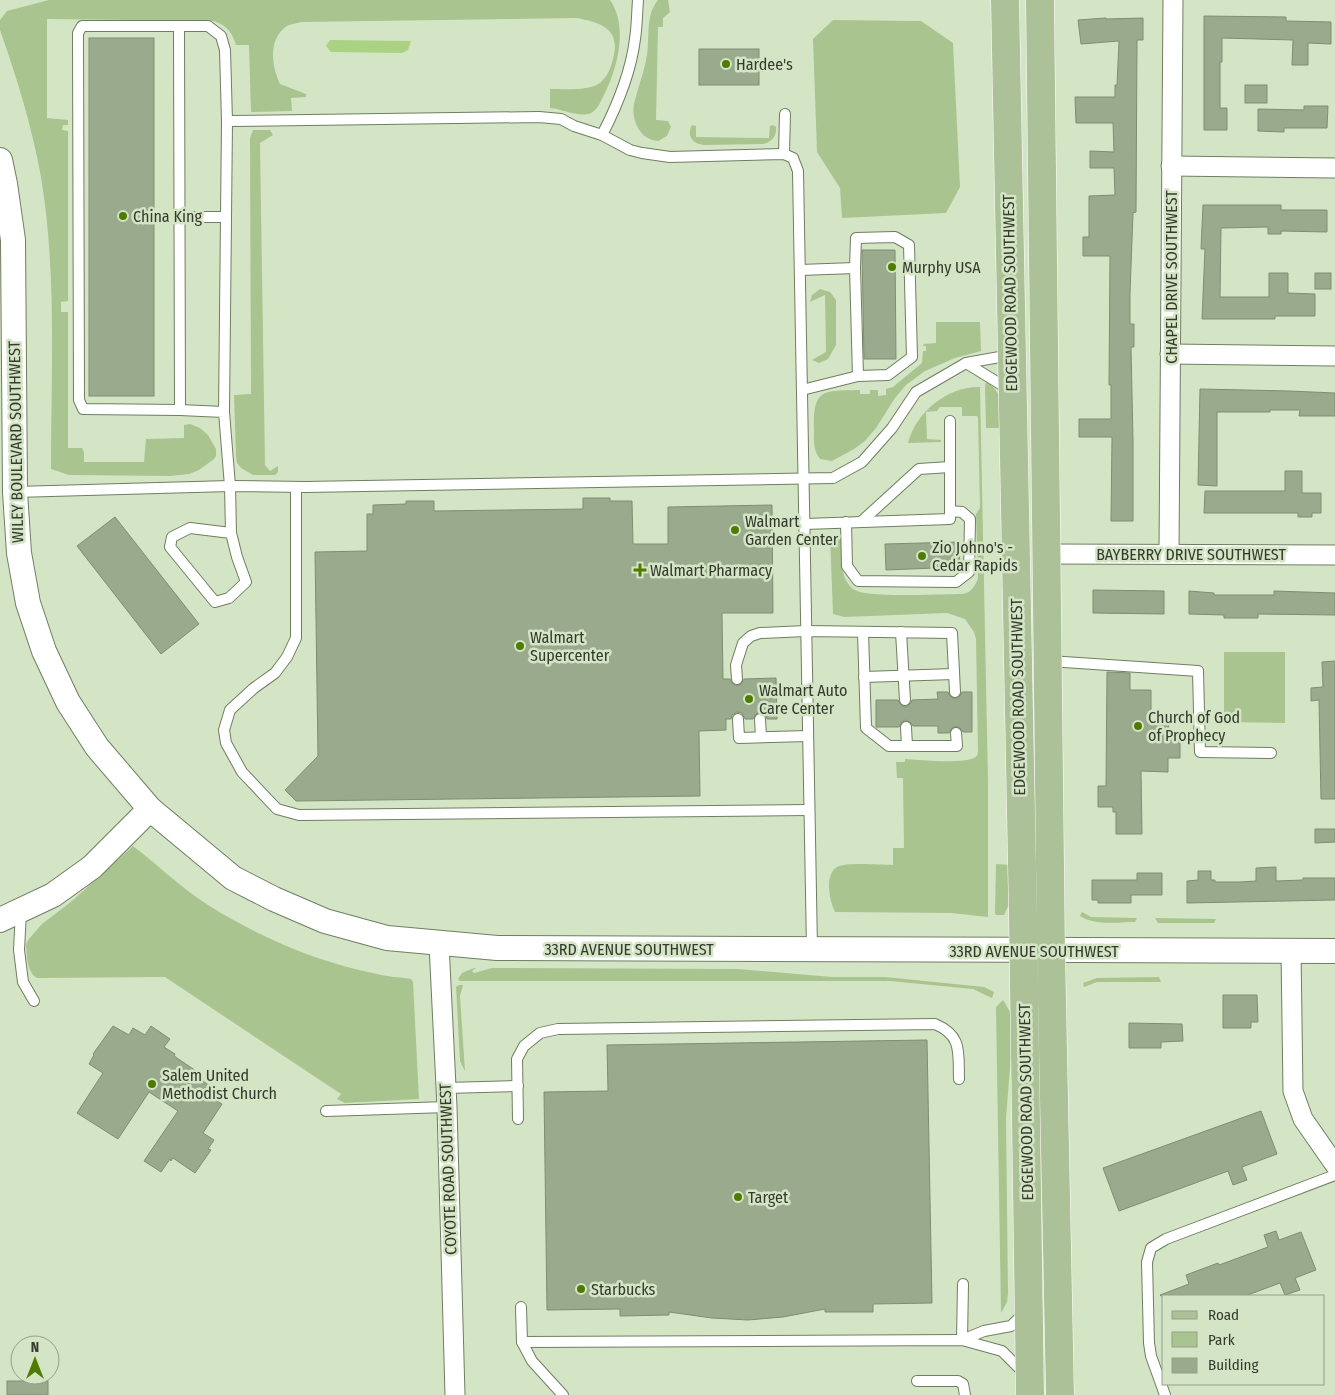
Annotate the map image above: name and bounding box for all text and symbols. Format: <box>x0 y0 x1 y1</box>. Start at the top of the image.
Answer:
place label: Hardee's <box>736 55 793 74</box>
marker: Hardee's <box>720 58 732 70</box>
street label: CHAPEL DRIVE SOUTHWEST <box>1162 190 1181 364</box>
street label: EDGEWOOD ROAD SOUTHWEST <box>999 194 1021 392</box>
place label: China King <box>133 207 202 226</box>
marker: China King <box>117 210 129 222</box>
place label: Murphy USA <box>902 258 981 277</box>
marker: Murphy USA <box>886 261 898 273</box>
street label: WILEY BOULEVARD SOUTHWEST <box>5 340 27 543</box>
place label: Walmart Garden Center <box>745 512 839 549</box>
marker: Walmart Garden Center <box>729 524 741 536</box>
place label: Zio Johno's - Cedar Rapids <box>932 538 1018 575</box>
street label: BAYBERRY DRIVE SOUTHWEST <box>1096 545 1286 564</box>
marker: Zio Johno's - Cedar Rapids <box>916 550 928 562</box>
place label: Walmart Pharmacy <box>650 561 773 580</box>
marker: Walmart Pharmacy <box>634 564 646 576</box>
street label: EDGEWOOD ROAD SOUTHWEST <box>1007 598 1029 796</box>
place label: Walmart Supercenter <box>530 628 610 665</box>
marker: Walmart Supercenter <box>514 640 526 652</box>
place label: Walmart Auto Care Center <box>759 681 847 718</box>
marker: Walmart Auto Care Center <box>743 693 755 705</box>
place label: Church of God of Prophecy <box>1148 708 1240 745</box>
marker: Church of God of Prophecy <box>1132 720 1144 732</box>
street label: 33RD AVENUE SOUTHWEST <box>544 940 714 959</box>
street label: 33RD AVENUE SOUTHWEST <box>949 942 1119 961</box>
street label: EDGEWOOD ROAD SOUTHWEST <box>1015 1003 1037 1201</box>
place label: Salem United Methodist Church <box>162 1066 277 1103</box>
marker: Salem United Methodist Church <box>146 1078 158 1090</box>
street label: COYOTE ROAD SOUTHWEST <box>435 1082 460 1255</box>
place label: Target <box>748 1188 789 1207</box>
marker: Target <box>732 1191 744 1203</box>
place label: Starbucks <box>591 1280 656 1299</box>
marker: Starbucks <box>575 1283 587 1295</box>
legend <box>1162 1295 1325 1385</box>
text: Road <box>1208 1306 1239 1324</box>
text: Park <box>1208 1331 1235 1349</box>
north arrow <box>10 1335 60 1385</box>
text: N <box>31 1339 39 1356</box>
text: Building <box>1208 1356 1259 1374</box>

